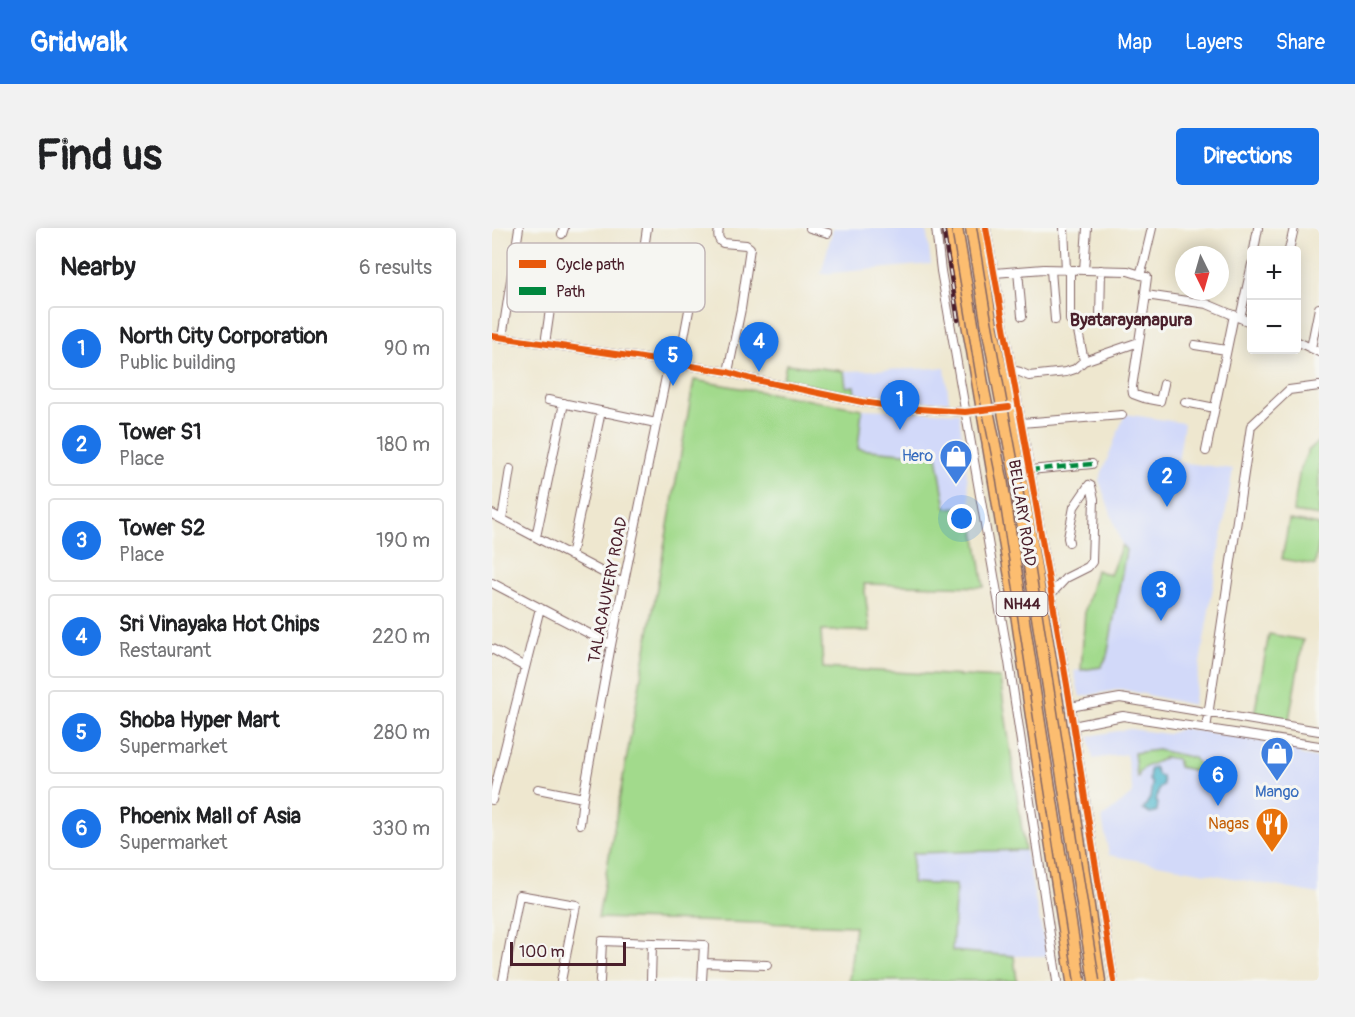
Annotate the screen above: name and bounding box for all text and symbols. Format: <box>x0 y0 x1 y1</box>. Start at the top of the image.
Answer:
text: Gridwalk <box>30 25 128 60</box>
text: Map <box>1117 29 1152 56</box>
text: Layers <box>1185 29 1243 56</box>
text: Share <box>1276 29 1325 56</box>
button: Directions <box>1176 128 1319 185</box>
text: Find us <box>36 130 162 182</box>
legend <box>507 243 705 312</box>
north arrow <box>1175 246 1229 300</box>
map controls <box>1247 246 1301 354</box>
button: + <box>1247 246 1301 300</box>
text: Nearby <box>60 251 136 283</box>
text: 6 results <box>359 255 432 280</box>
text: Cycle path <box>556 255 624 275</box>
text: Path <box>556 282 585 302</box>
button: − <box>1247 300 1301 354</box>
district label: Byatarayanapura <box>1070 309 1193 332</box>
text: North City Corporation <box>119 322 328 350</box>
pin: 4 <box>740 322 778 372</box>
text: 1 <box>78 336 85 361</box>
text: 90 m <box>384 336 430 361</box>
pin: 5 <box>654 336 693 386</box>
text: Public building <box>119 350 235 375</box>
pin: 1 <box>880 380 920 430</box>
text: Tower S1 <box>119 418 202 446</box>
text: 2 <box>76 432 87 457</box>
text: 180 m <box>376 432 430 457</box>
shop icon: Hero <box>938 438 974 485</box>
text: Place <box>119 446 164 471</box>
place label: Hero <box>902 446 933 466</box>
street label: BELLARY ROAD <box>1004 458 1040 568</box>
pin: 2 <box>1148 458 1186 507</box>
your location <box>947 504 976 533</box>
text: Tower S2 <box>119 514 205 542</box>
street label: TALACAUVERY ROAD <box>584 515 632 665</box>
text: 3 <box>76 528 87 553</box>
text: 190 m <box>376 528 430 553</box>
text: Place <box>119 542 164 567</box>
pin: 3 <box>1142 572 1180 621</box>
road number: NH44 <box>996 592 1048 616</box>
text: Sri Vinayaka Hot Chips <box>119 610 319 638</box>
text: 4 <box>76 624 87 649</box>
text: 220 m <box>372 624 430 649</box>
text: Restaurant <box>119 638 211 663</box>
text: Shoba Hyper Mart <box>119 706 280 734</box>
text: 5 <box>76 720 87 745</box>
text: 280 m <box>373 720 430 745</box>
text: Supermarket <box>119 734 228 759</box>
shop icon: Mango <box>1259 735 1295 782</box>
pin: 6 <box>1198 756 1238 806</box>
place label: Mango <box>1255 782 1299 802</box>
text: Phoenix Mall of Asia <box>119 802 301 830</box>
restaurant icon: Nagas <box>1254 806 1290 853</box>
place label: Nagas <box>1208 814 1249 834</box>
text: 6 <box>76 816 87 841</box>
text: 330 m <box>372 816 430 841</box>
text: Supermarket <box>119 830 228 855</box>
scale bar <box>510 939 626 966</box>
text: 100 m <box>519 942 565 962</box>

